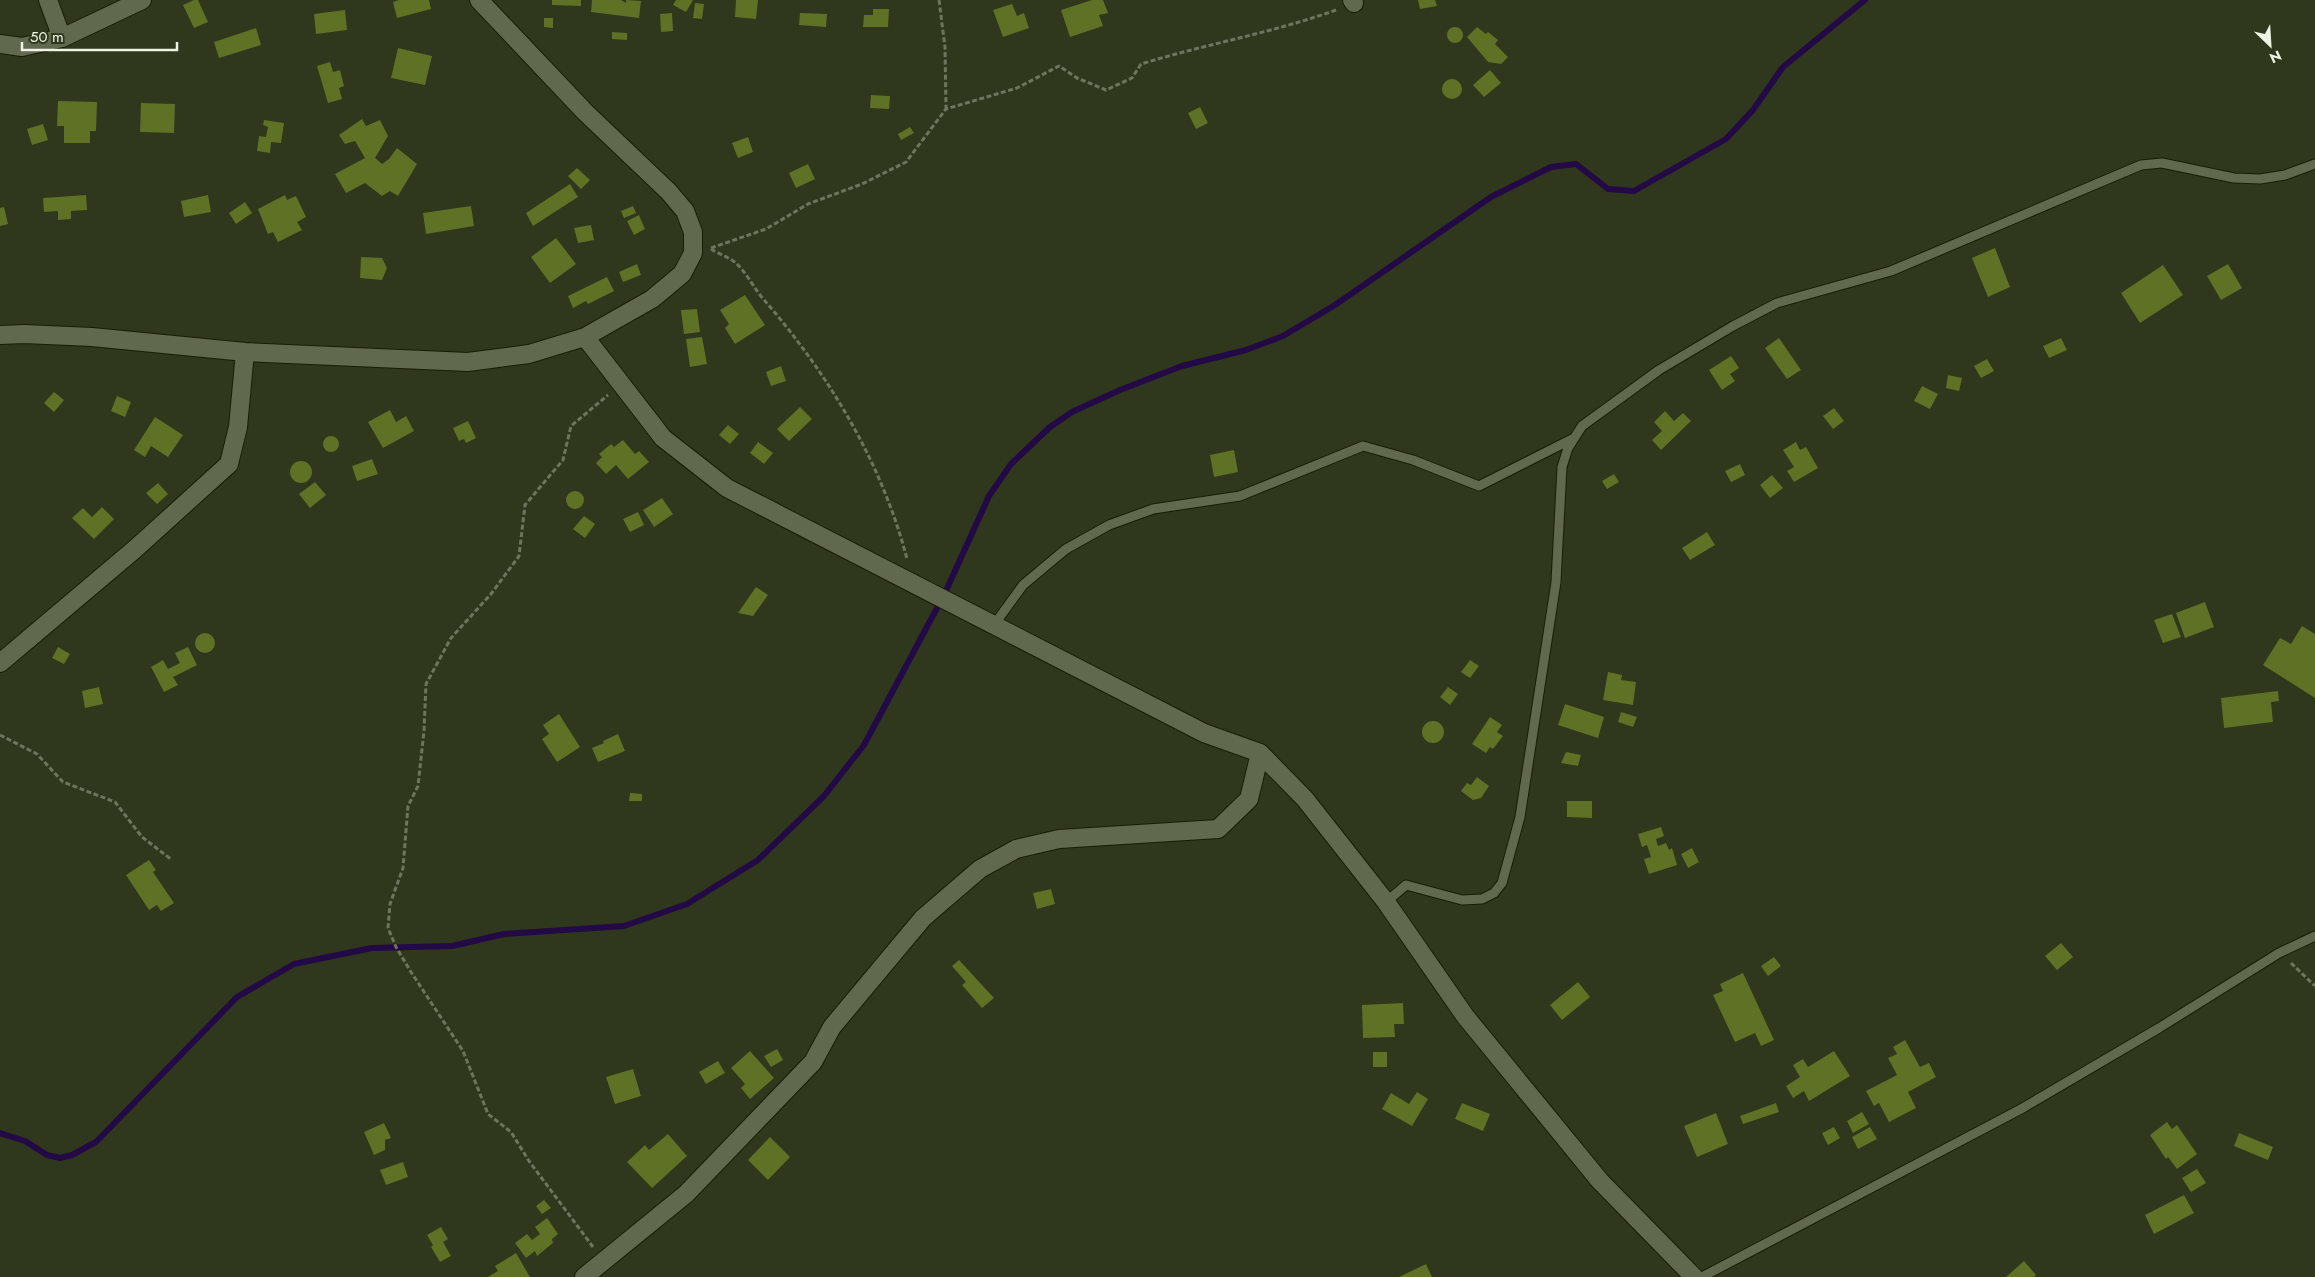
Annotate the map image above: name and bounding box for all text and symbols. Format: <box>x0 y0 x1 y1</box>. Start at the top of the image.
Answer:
scale bar <box>22 20 178 52</box>
north arrow <box>2245 20 2295 70</box>
text: 50 m <box>30 26 64 48</box>
text: N <box>2266 45 2285 68</box>

